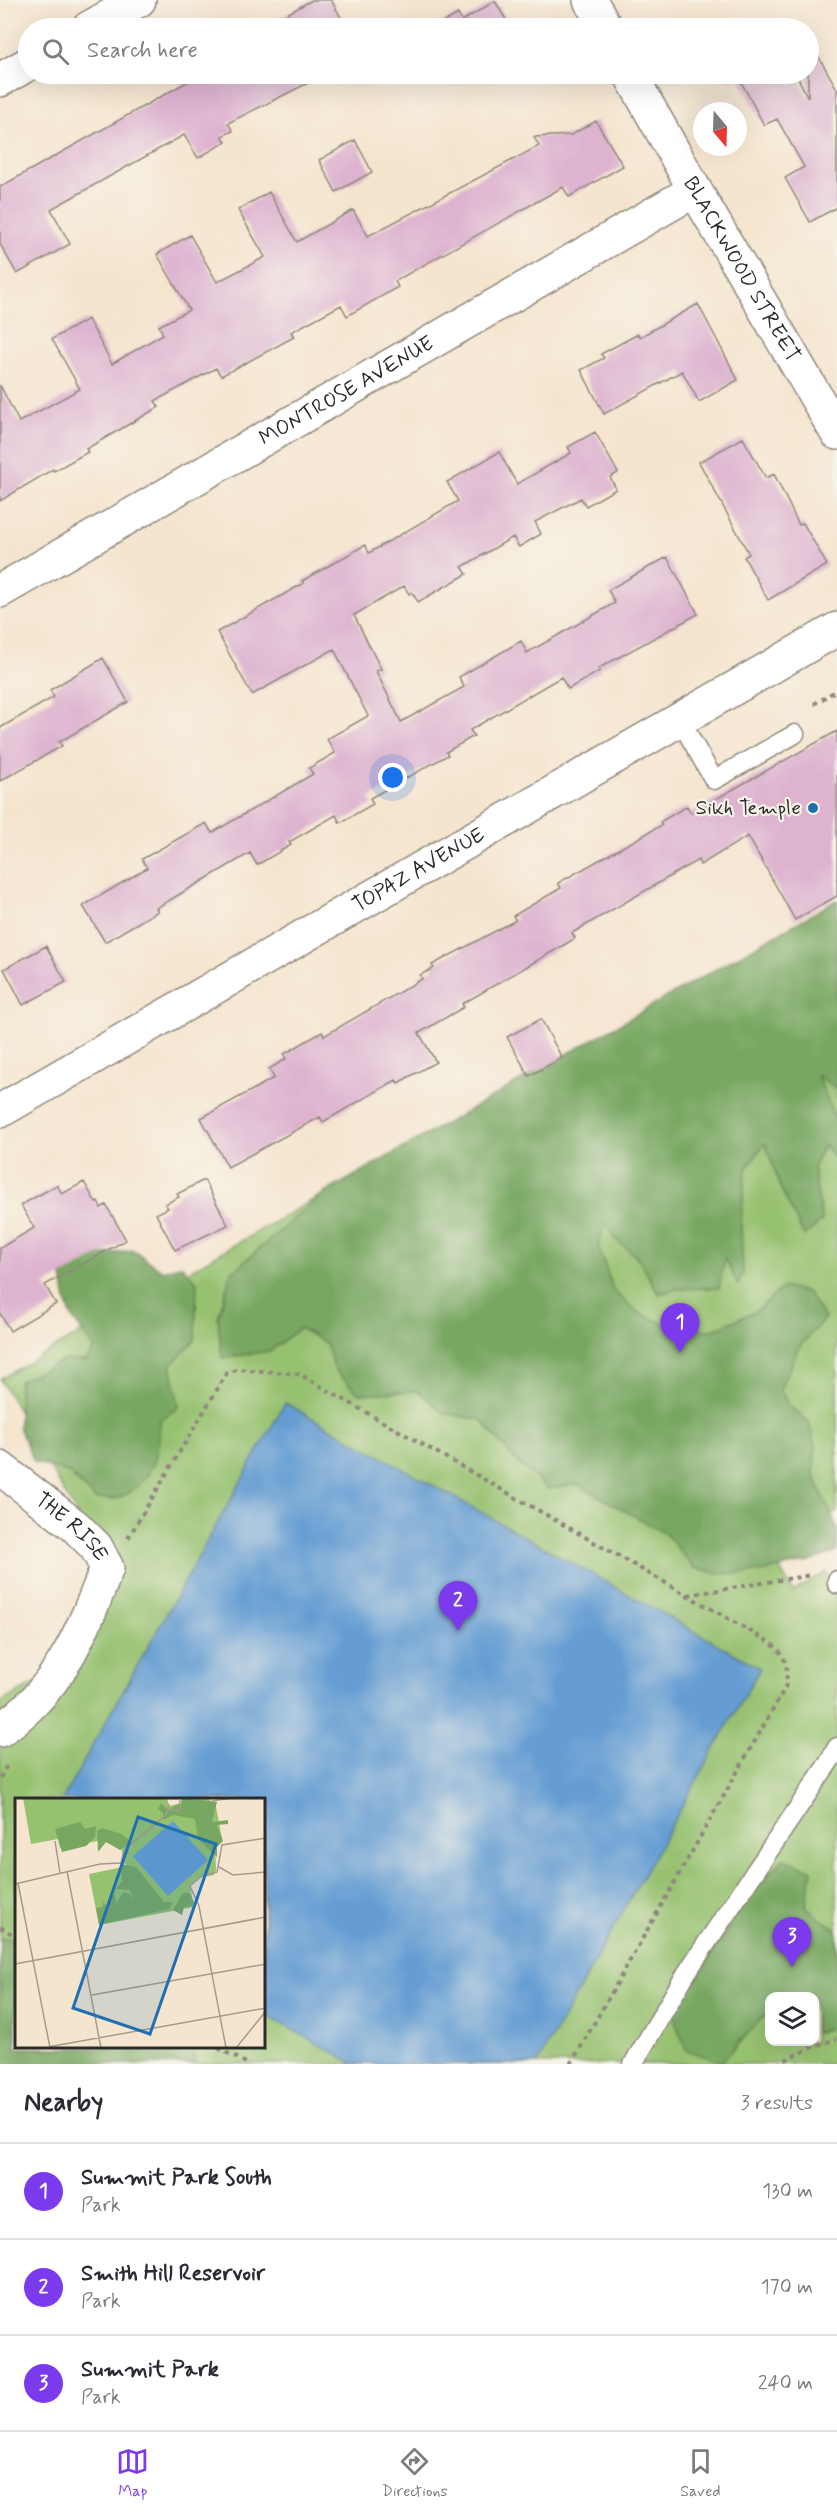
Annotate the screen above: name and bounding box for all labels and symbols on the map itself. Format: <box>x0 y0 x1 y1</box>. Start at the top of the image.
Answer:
north arrow <box>693 102 747 156</box>
street label: BLACKWOOD STREET <box>676 172 807 367</box>
street label: MONTROSE AVENUE <box>254 330 439 453</box>
your location <box>378 763 407 792</box>
place label: Sikh Temple <box>696 794 801 822</box>
marker: Sikh Temple <box>806 801 820 815</box>
street label: TOPAZ AVENUE <box>347 821 490 919</box>
pin: 1 <box>660 1304 700 1353</box>
street label: THE RISE <box>29 1486 115 1566</box>
pin: 2 <box>438 1582 478 1631</box>
inset map <box>15 1798 266 2049</box>
pin: 3 <box>772 1918 812 1967</box>

